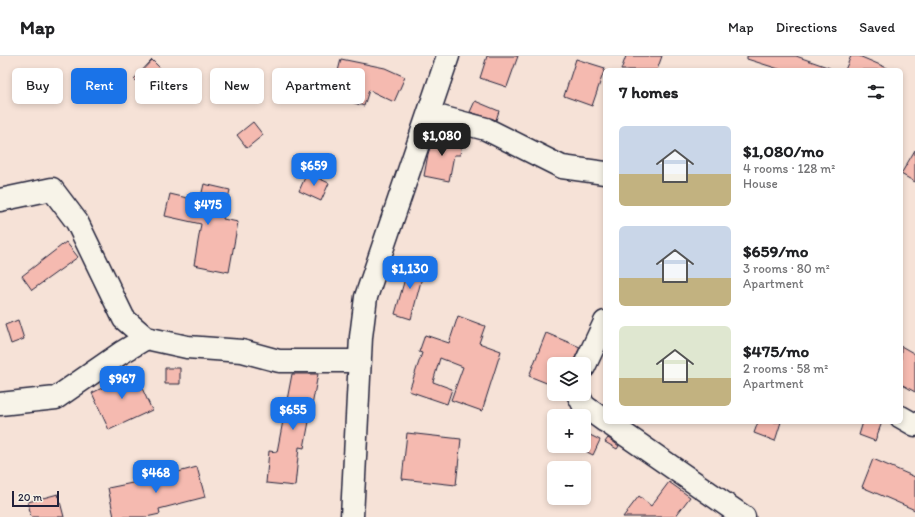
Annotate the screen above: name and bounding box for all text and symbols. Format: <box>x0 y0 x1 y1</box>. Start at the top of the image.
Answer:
text: Map <box>20 16 55 39</box>
text: Map <box>728 19 754 36</box>
text: Directions <box>776 19 837 36</box>
text: Saved <box>859 19 895 36</box>
chip: Buy <box>12 68 63 104</box>
chip: Rent <box>71 68 127 104</box>
chip: Filters <box>135 68 202 104</box>
chip: New <box>210 68 264 104</box>
chip: Apartment <box>272 68 365 104</box>
icon: filters <box>865 81 887 103</box>
text: 7 homes <box>619 82 679 102</box>
pin: $1,080 <box>409 123 475 157</box>
text: $1,080 <box>423 128 461 143</box>
text: $1,080/mo <box>743 141 824 161</box>
icon: home <box>651 142 699 190</box>
pin: $659 <box>290 153 338 187</box>
text: $659 <box>300 158 328 173</box>
text: 4 rooms · 128 m² <box>743 161 835 176</box>
text: House <box>743 176 778 191</box>
pin: $475 <box>184 192 232 226</box>
text: $475 <box>194 197 222 212</box>
text: $659/mo <box>743 241 809 261</box>
icon: home <box>651 242 699 290</box>
pin: $1,130 <box>377 256 443 290</box>
text: $1,130 <box>392 261 428 276</box>
text: 3 rooms · 80 m² <box>743 261 830 276</box>
text: Apartment <box>743 276 804 291</box>
text: $475/mo <box>743 341 809 361</box>
icon: home <box>651 342 699 390</box>
map controls <box>547 357 591 505</box>
button: layers <box>547 357 591 401</box>
text: 2 rooms · 58 m² <box>743 361 828 376</box>
pin: $967 <box>98 366 146 400</box>
text: $967 <box>109 371 135 386</box>
text: Apartment <box>743 376 804 391</box>
pin: $655 <box>269 397 317 431</box>
text: $655 <box>279 402 307 417</box>
button: + <box>547 409 591 453</box>
pin: $468 <box>132 460 180 494</box>
button: − <box>547 461 591 505</box>
text: $468 <box>142 465 170 480</box>
scale bar <box>12 489 59 508</box>
text: 20 m <box>18 491 42 504</box>

